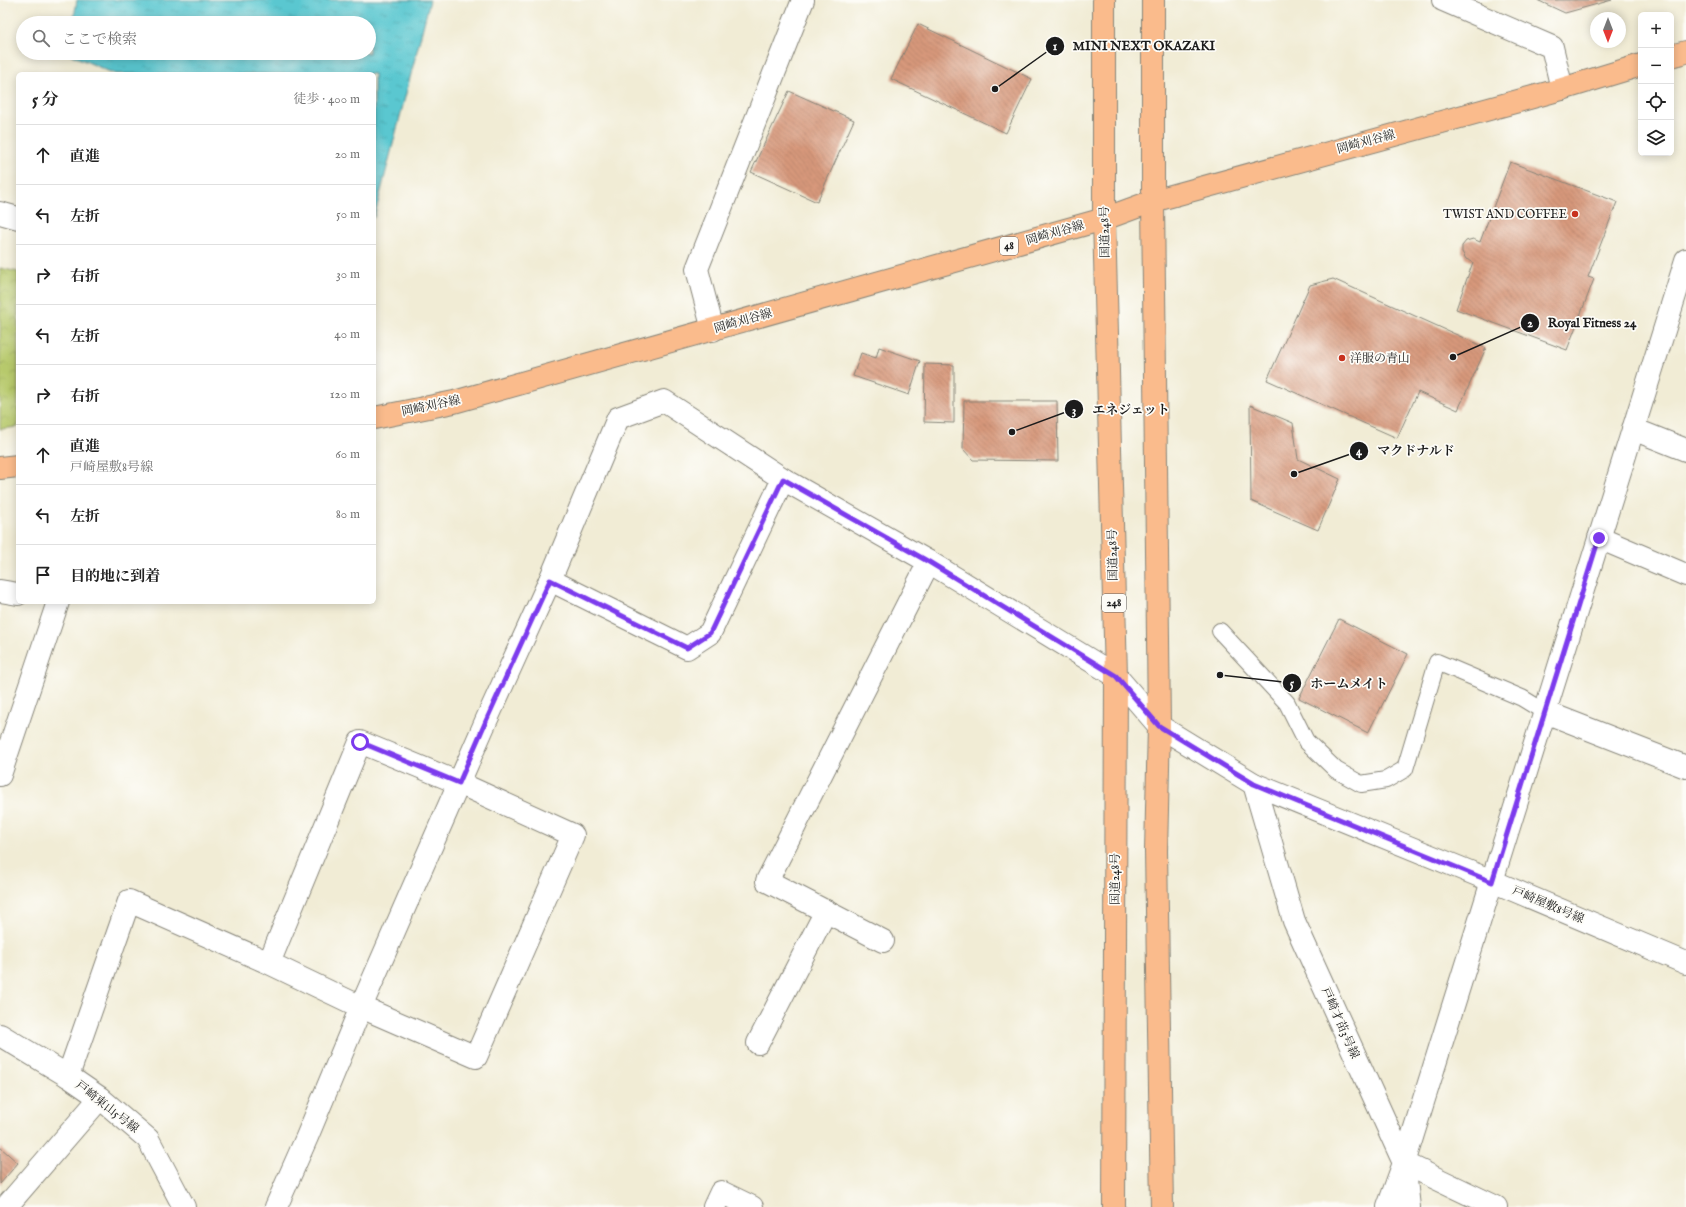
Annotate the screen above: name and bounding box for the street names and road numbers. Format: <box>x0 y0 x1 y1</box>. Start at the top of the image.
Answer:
street label: 岡崎刈谷線 <box>1335 127 1397 157</box>
street label: 国道248号 <box>1097 206 1113 258</box>
street label: 岡崎刈谷線 <box>1024 218 1086 248</box>
road number: 48 <box>1000 237 1018 255</box>
street label: 岡崎刈谷線 <box>712 306 774 336</box>
street label: 岡崎刈谷線 <box>400 392 462 420</box>
street label: 国道248号 <box>1105 529 1121 581</box>
road number: 248 <box>1102 594 1126 612</box>
street label: 国道248号 <box>1108 853 1123 905</box>
street label: 戸崎屋敷8号線 <box>1510 883 1586 927</box>
street label: 戸崎才苗3号線 <box>1318 985 1362 1061</box>
street label: 戸崎東山5号線 <box>72 1078 142 1136</box>

